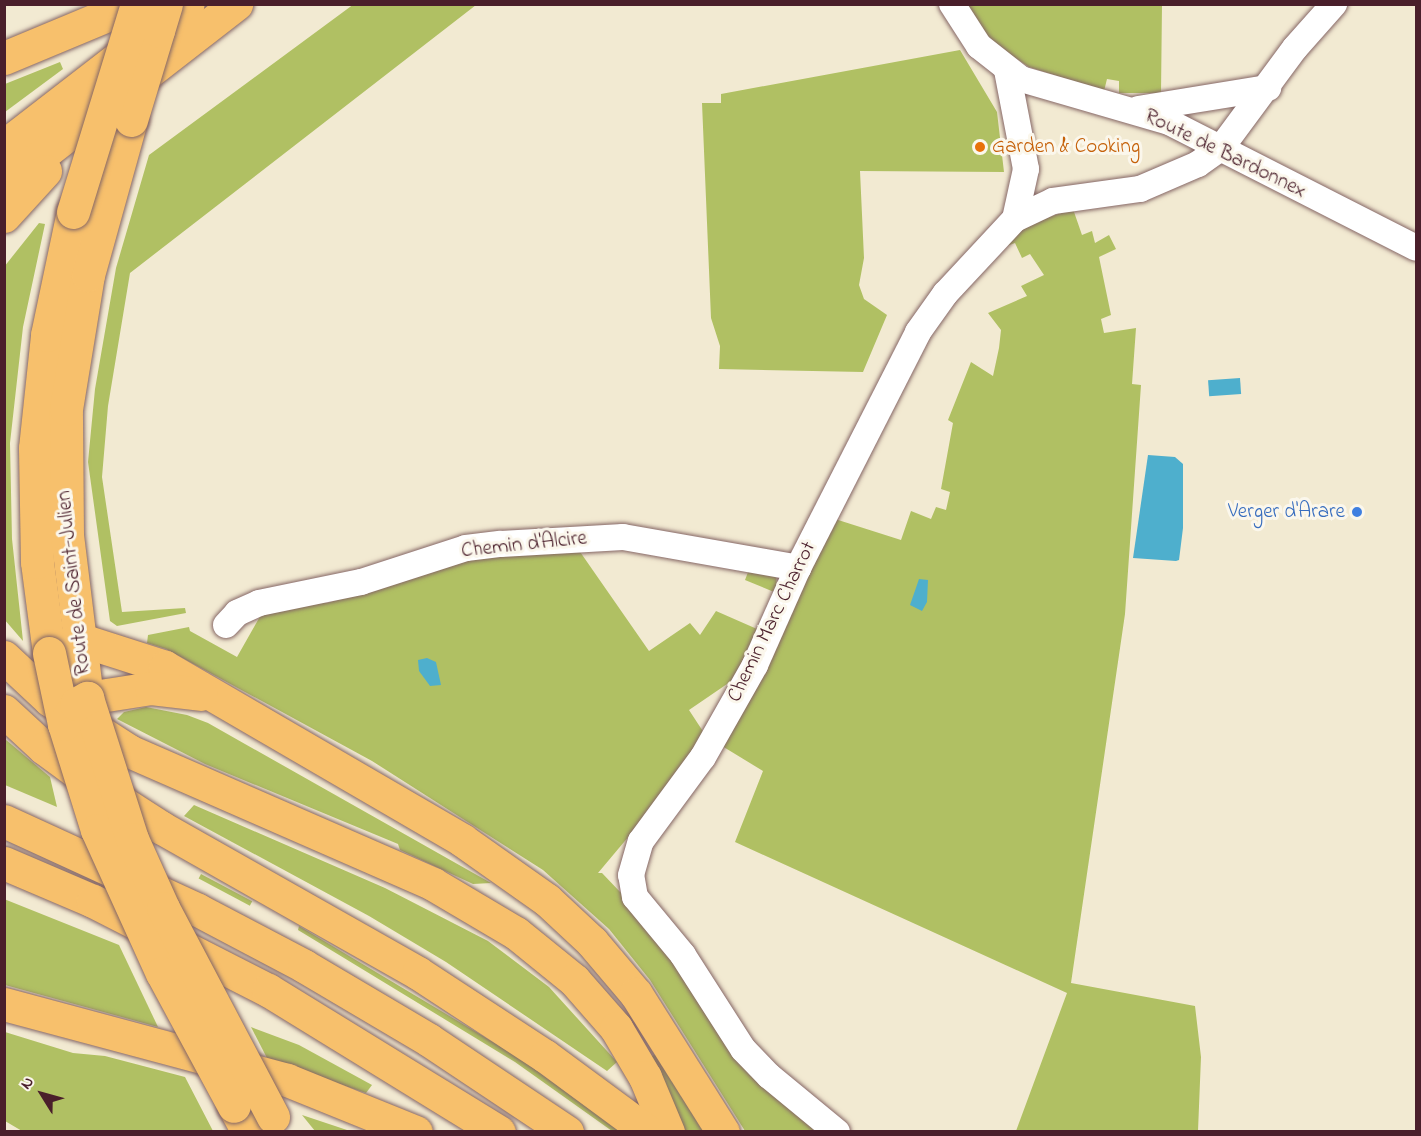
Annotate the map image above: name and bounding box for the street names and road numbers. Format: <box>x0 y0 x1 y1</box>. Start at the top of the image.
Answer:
street label: Route de Bardonnex <box>1140 104 1310 204</box>
street label: Route de Saint-Julien <box>52 489 96 677</box>
street label: Chemin d'Alcire <box>460 526 588 564</box>
street label: Chemin Marc Charrot <box>722 538 822 706</box>

